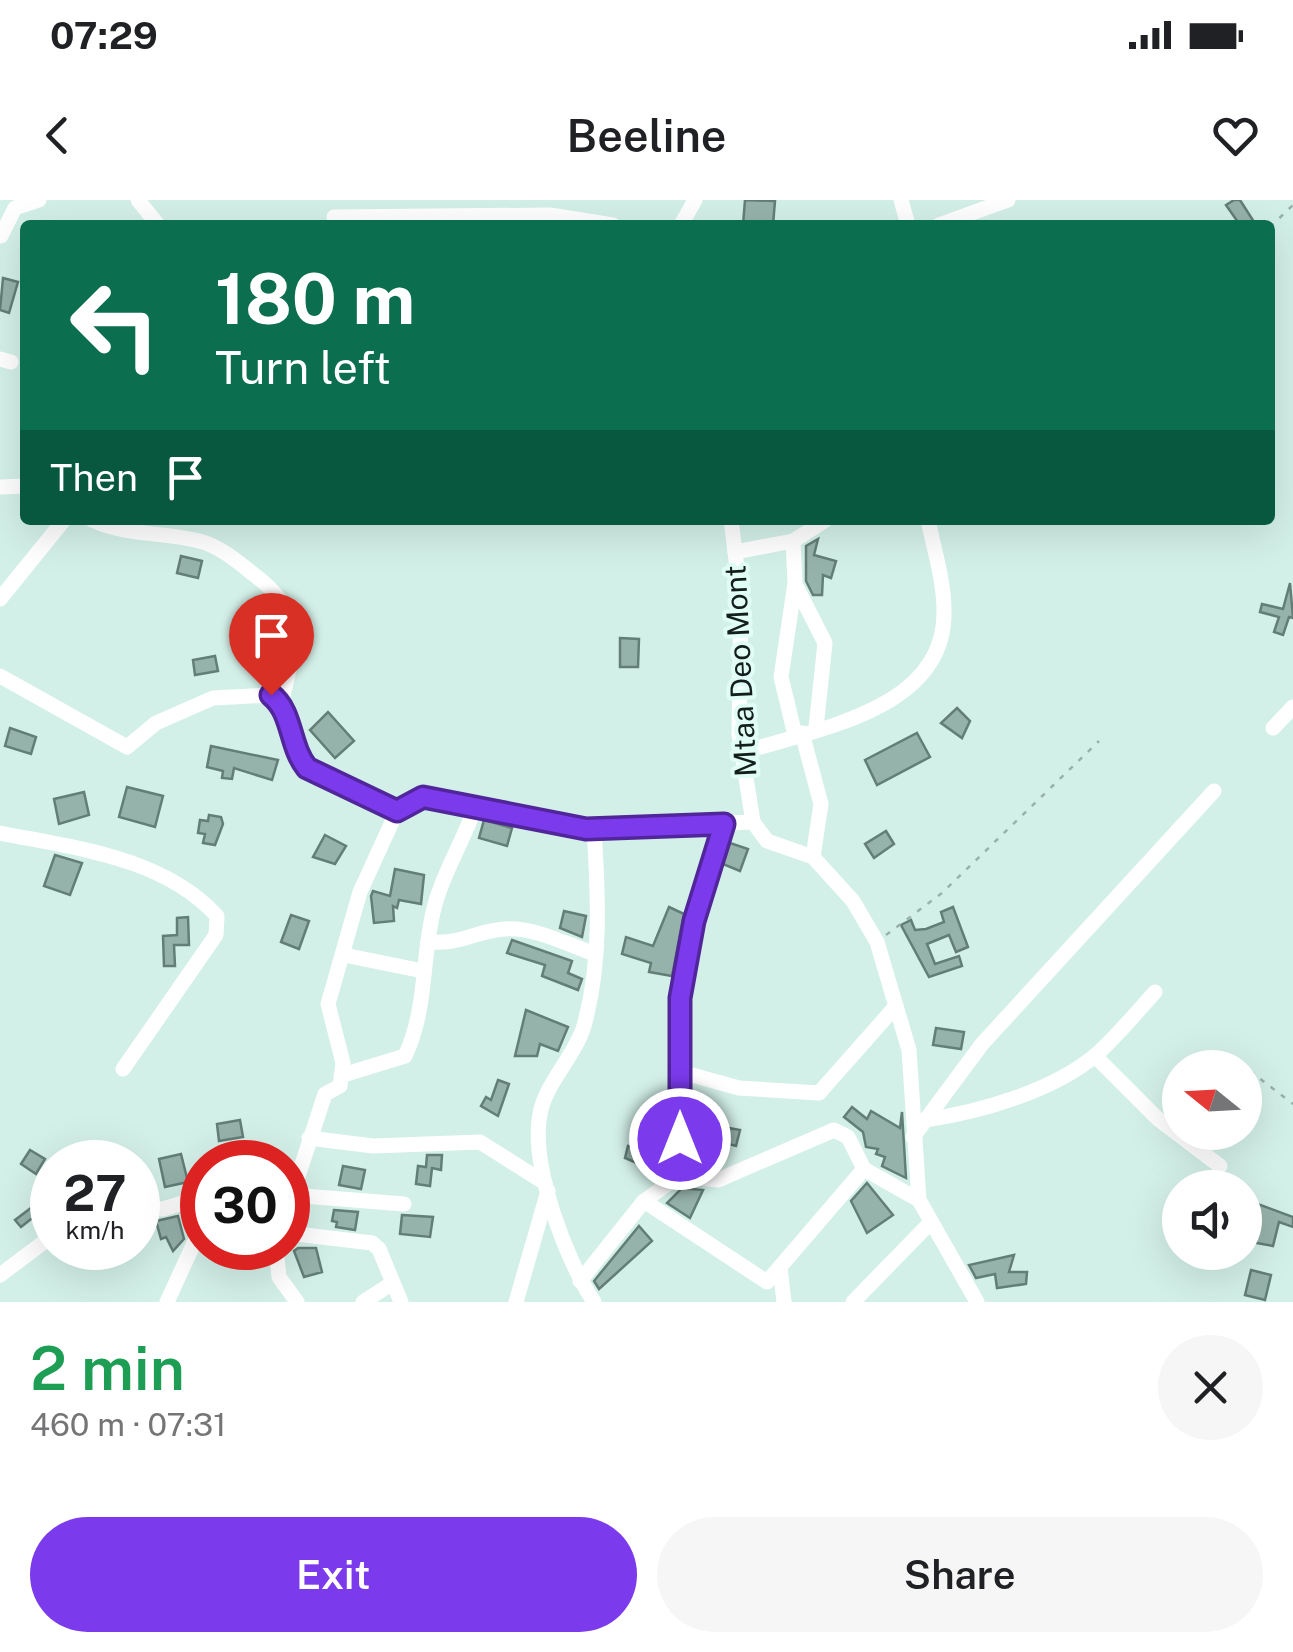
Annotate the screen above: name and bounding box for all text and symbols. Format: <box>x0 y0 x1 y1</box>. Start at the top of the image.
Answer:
text: 07:29 <box>50 13 158 58</box>
icon: back <box>30 108 85 163</box>
icon: heart <box>1208 108 1263 163</box>
text: Beeline <box>566 109 727 162</box>
text: 180 m <box>215 257 415 340</box>
icon: left <box>50 260 180 390</box>
text: Turn left <box>215 341 391 394</box>
icon: arrive <box>158 450 213 505</box>
text: Then <box>50 455 138 500</box>
street label: Mtaa Deo Mont <box>716 564 764 778</box>
pin <box>229 593 314 696</box>
icon: arrive <box>244 608 299 663</box>
north arrow <box>1162 1050 1262 1150</box>
map controls <box>1162 1050 1262 1270</box>
position arrow <box>628 1087 732 1191</box>
speed limit sign: 30 <box>180 1140 310 1270</box>
text: 27 <box>63 1163 127 1222</box>
button: sound <box>1162 1170 1262 1270</box>
text: km/h <box>66 1215 124 1245</box>
text: 2 min <box>30 1333 185 1404</box>
button: close <box>1158 1335 1263 1440</box>
text: 460 m · 07:31 <box>30 1406 226 1443</box>
button: Exit <box>30 1517 637 1632</box>
button: Share <box>657 1517 1263 1632</box>

